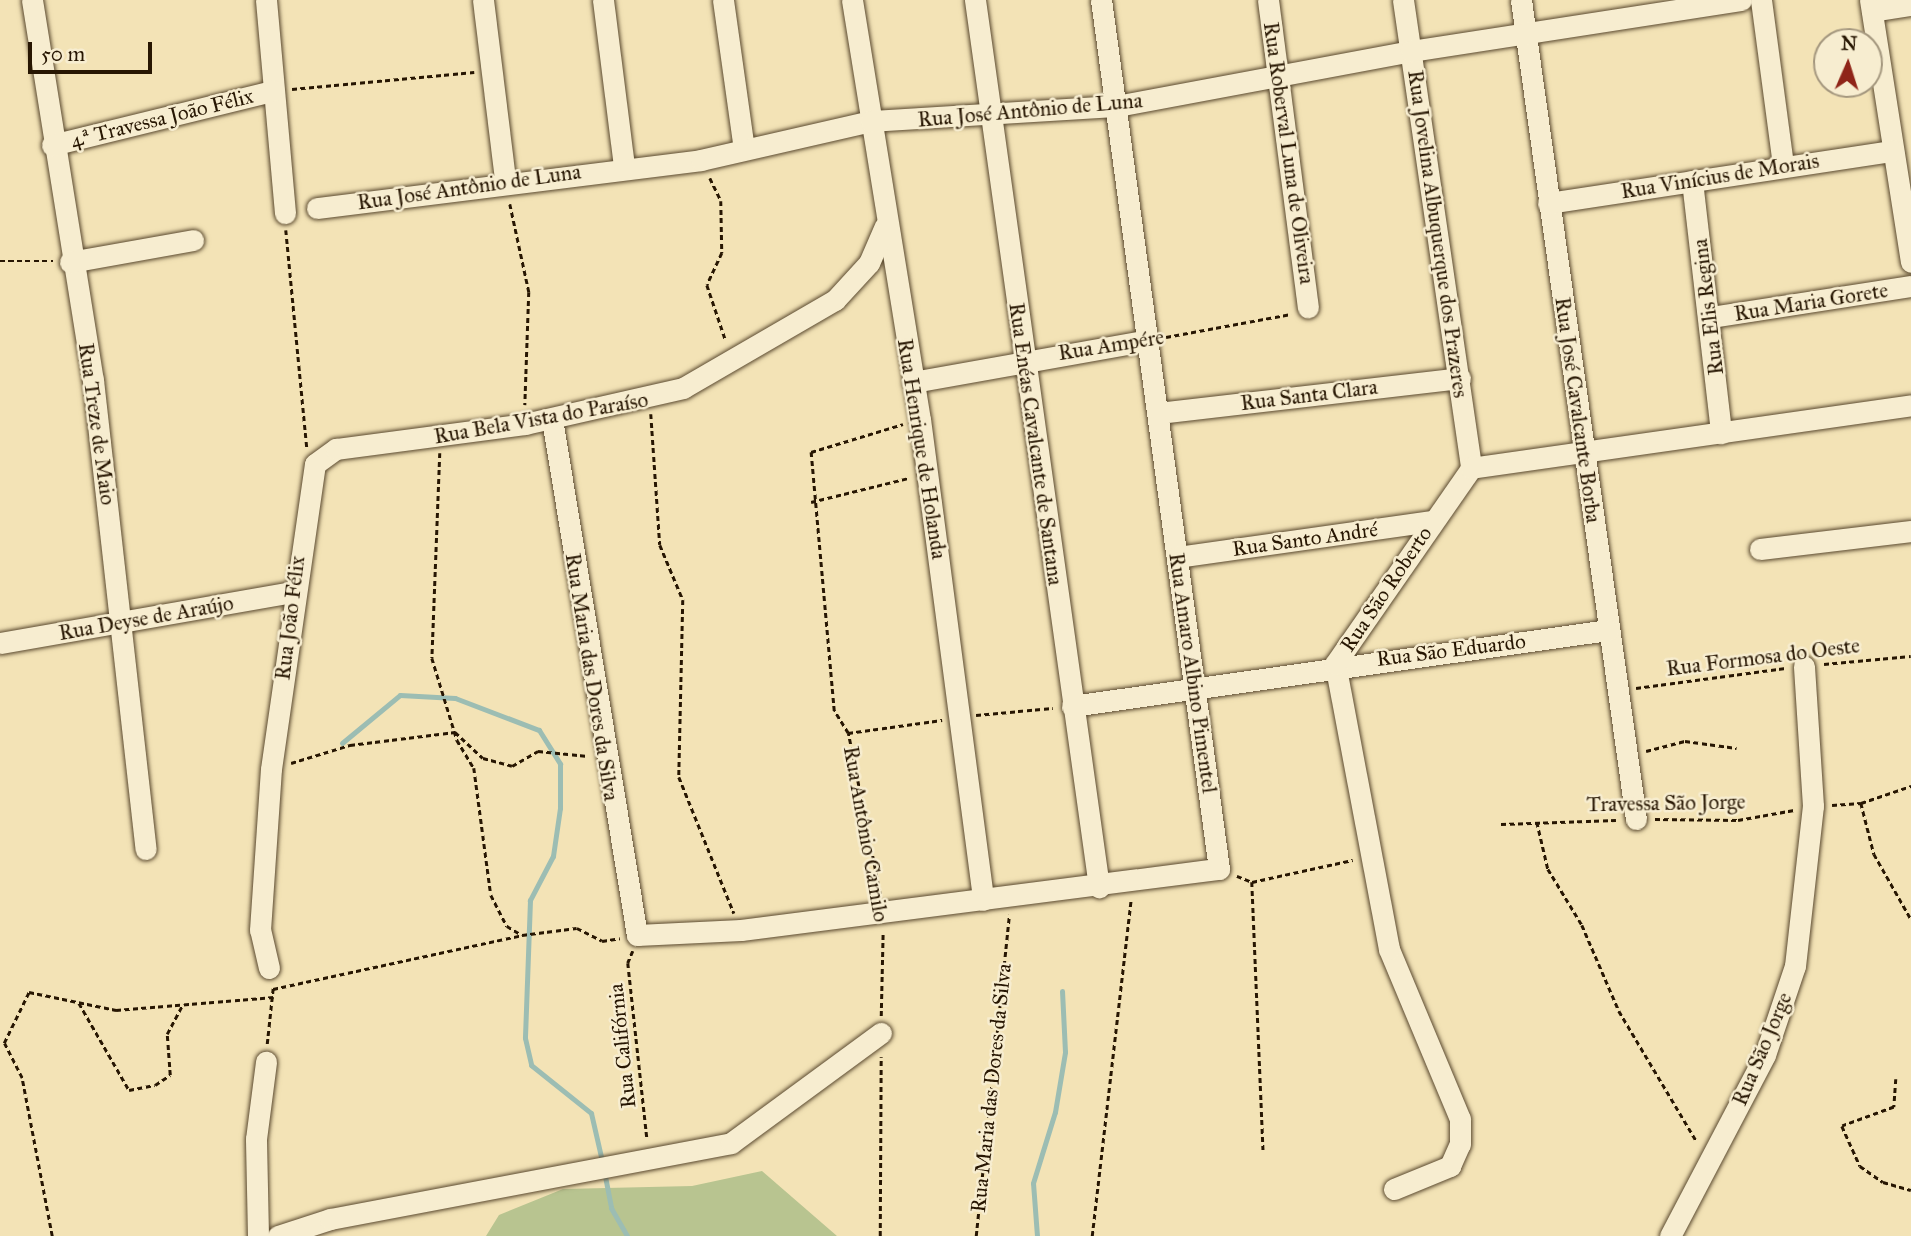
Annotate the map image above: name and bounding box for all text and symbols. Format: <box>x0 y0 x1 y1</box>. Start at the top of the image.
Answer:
street label: Rua Roberval Luna de Oliveira <box>1258 20 1320 286</box>
scale bar <box>32 28 156 72</box>
north arrow <box>1813 28 1883 98</box>
text: N <box>1840 32 1858 55</box>
text: 50 m <box>41 41 85 67</box>
street label: Rua Jovelina Albuquerque dos Prazeres <box>1403 69 1473 399</box>
street label: 4ª Travessa João Félix <box>68 83 256 153</box>
street label: Rua José Antônio de Luna <box>917 88 1143 132</box>
street label: Rua Vinícius de Morais <box>1619 148 1821 204</box>
street label: Rua José Antônio de Luna <box>356 159 582 215</box>
street label: Rua Elis Regina <box>1687 237 1729 377</box>
street label: Rua Maria Gorete <box>1732 277 1890 327</box>
street label: Rua José Cavalcante Borba <box>1550 296 1606 524</box>
street label: Rua Enéas Cavalcante de Santana <box>1004 301 1068 587</box>
street label: Rua Ampére <box>1056 324 1166 366</box>
street label: Rua Henrique de Holanda <box>892 337 952 561</box>
street label: Rua Treze de Maio <box>73 341 121 507</box>
street label: Rua Santa Clara <box>1239 374 1379 416</box>
street label: Rua Bela Vista do Paraíso <box>432 387 650 449</box>
street label: Rua Santo André <box>1231 516 1379 562</box>
street label: Rua São Roberto <box>1335 522 1437 656</box>
street label: Rua Maria das Dores da Silva <box>560 551 624 803</box>
street label: Rua Amaro Albino Pimentel <box>1164 551 1222 795</box>
street label: Rua João Félix <box>270 554 310 682</box>
street label: Rua Deyse de Araújo <box>57 590 235 646</box>
street label: Rua São Eduardo <box>1375 628 1527 672</box>
street label: Rua Formosa do Oeste <box>1665 633 1861 681</box>
street label: Rua Antônio Camilo <box>838 744 894 924</box>
street label: Travessa São Jorge <box>1586 789 1746 817</box>
street label: Rua Maria das Dores da Silva <box>965 962 1017 1214</box>
street label: Rua Califórnia <box>603 982 641 1110</box>
street label: Rua São Jorge <box>1727 989 1797 1109</box>

